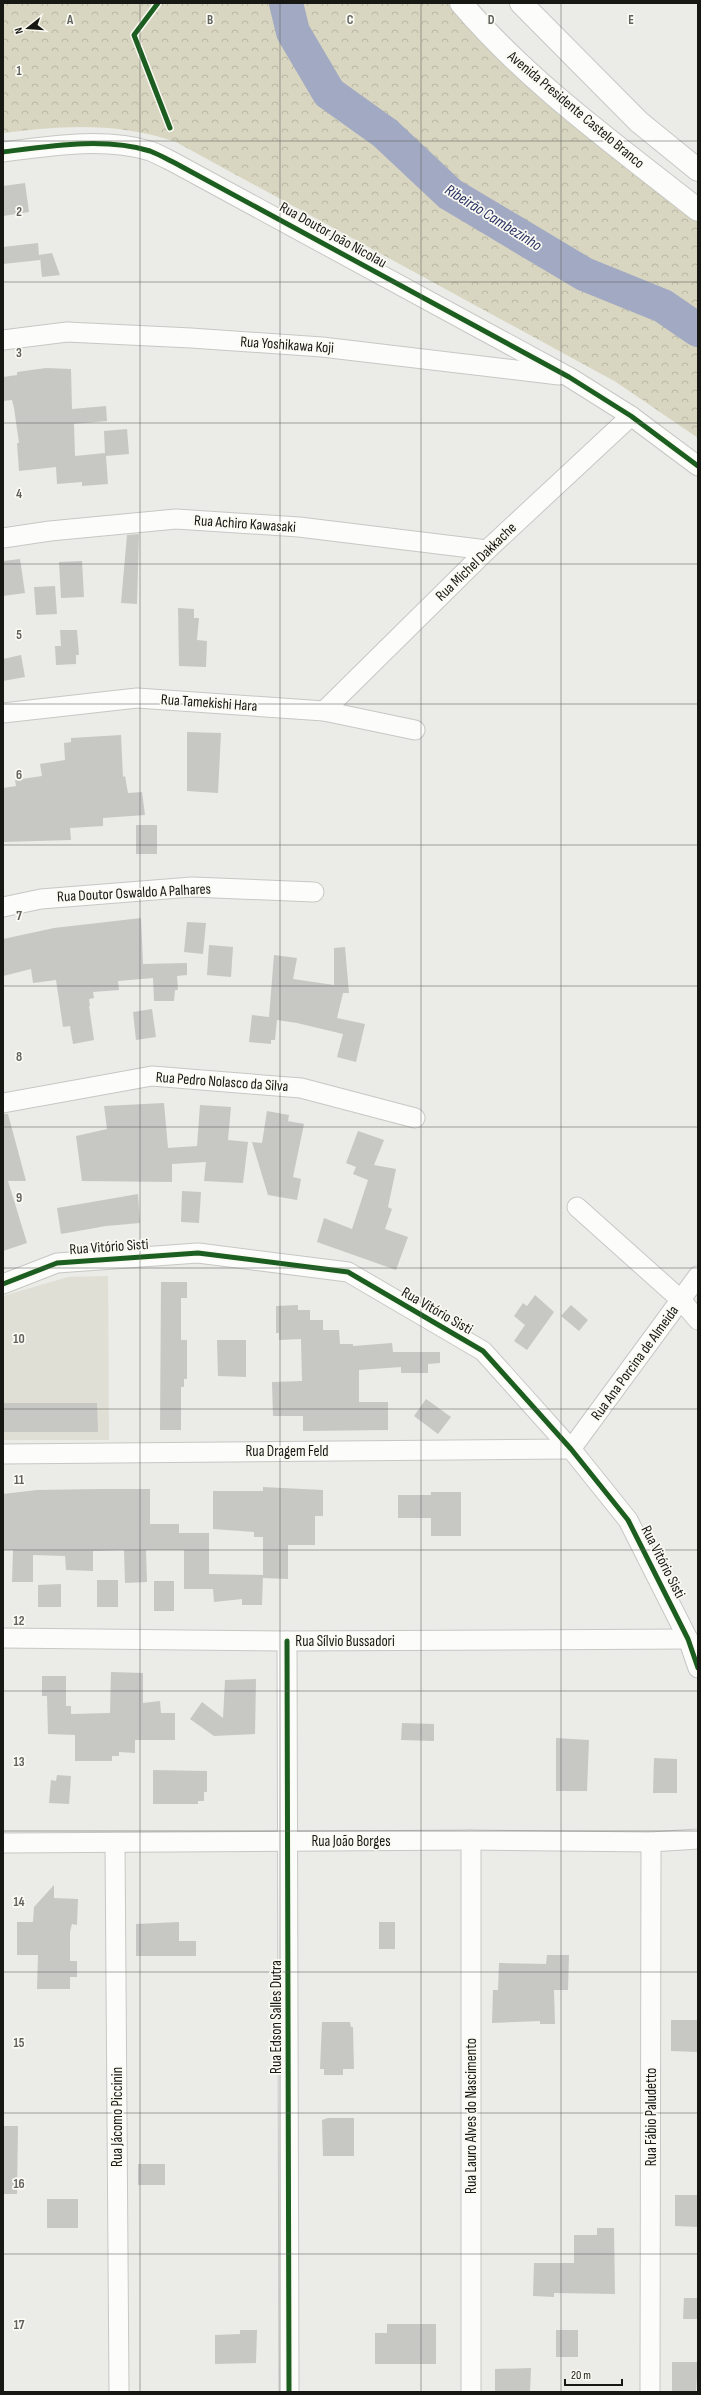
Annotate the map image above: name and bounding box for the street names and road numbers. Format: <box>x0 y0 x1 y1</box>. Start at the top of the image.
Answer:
street label: Avenida Presidente Castelo Branco <box>503 46 648 173</box>
street label: Rua Doutor João Nicolau <box>276 198 390 272</box>
street label: Rua Yoshikawa Koji <box>240 332 335 358</box>
street label: Rua Achiro Kawasaki <box>194 511 297 537</box>
street label: Rua Michel Dakkache <box>431 519 521 605</box>
street label: Rua Tamekishi Hara <box>160 690 258 716</box>
street label: Rua Doutor Oswaldo A Palhares <box>56 879 212 907</box>
street label: Rua Pedro Nolasco da Silva <box>155 1068 289 1096</box>
street label: Rua Vitório Sisti <box>69 1235 149 1259</box>
street label: Rua Vitório Sisti <box>398 1283 476 1339</box>
street label: Rua Ana Porcina de Almeida <box>587 1302 683 1424</box>
street label: Rua Dragem Feld <box>245 1442 329 1461</box>
street label: Rua Vitório Sisti <box>637 1522 690 1602</box>
street label: Rua Sílvio Bussadori <box>295 1632 395 1651</box>
street label: Rua João Borges <box>311 1832 391 1851</box>
street label: Rua Edson Salles Dutra <box>267 1960 286 2074</box>
street label: Rua Lauro Alves do Nascimento <box>462 2038 481 2194</box>
street label: Rua Jácomo Piccinin <box>108 2067 127 2167</box>
street label: Rua Fábio Paludetto <box>642 2068 661 2166</box>

